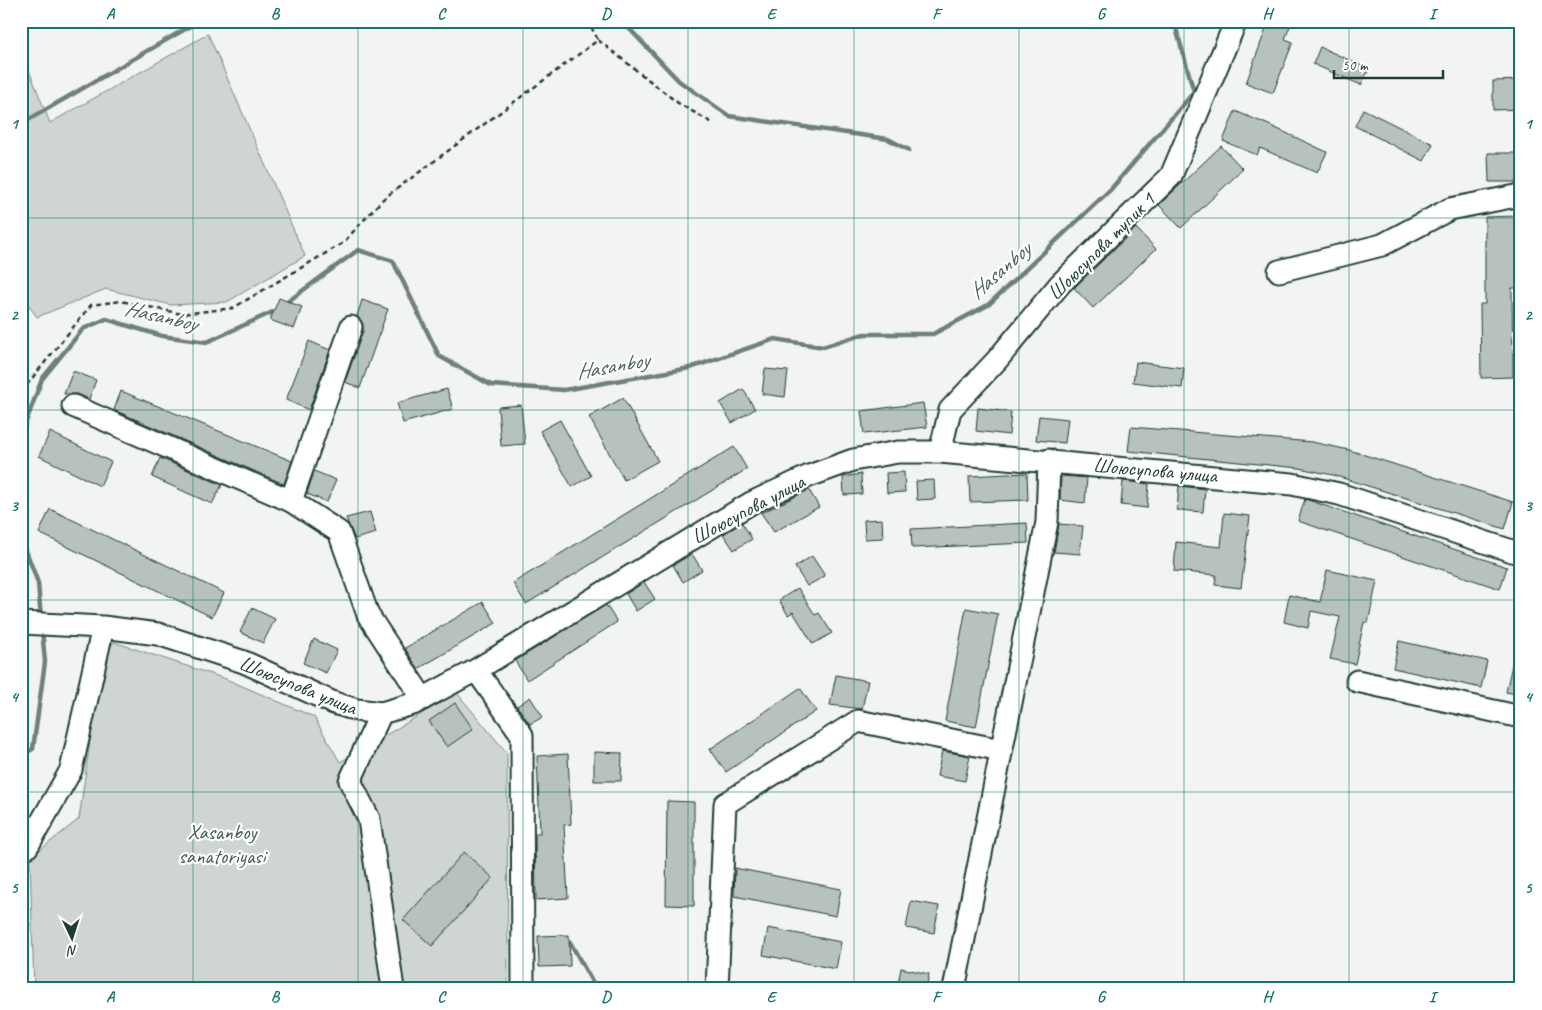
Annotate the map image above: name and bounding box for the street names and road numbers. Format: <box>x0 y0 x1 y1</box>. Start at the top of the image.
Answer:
street label: Шоюсупова тупик 1 <box>1042 185 1162 305</box>
street label: Шоюсупова улица <box>1092 452 1220 489</box>
street label: Шоюсупова улица <box>687 468 810 550</box>
street label: Шоюсупова улица <box>235 650 362 721</box>

